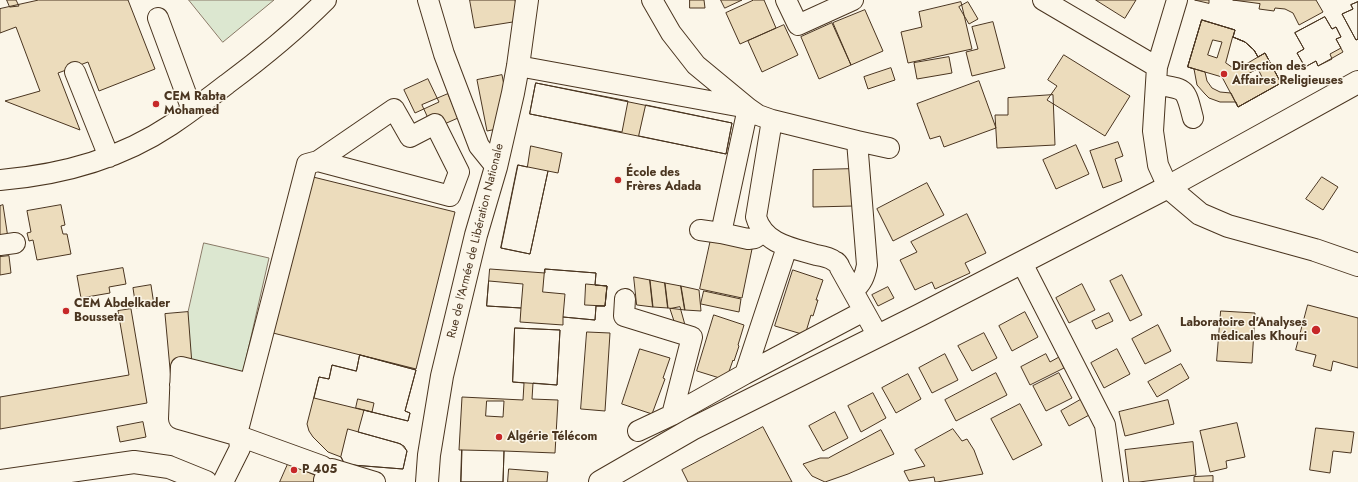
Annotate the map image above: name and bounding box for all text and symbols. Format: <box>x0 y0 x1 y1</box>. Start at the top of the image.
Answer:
place label: Direction des Affaires Religieuses <box>1232 60 1343 88</box>
marker: Direction des Affaires Religieuses <box>1219 69 1229 79</box>
place label: CEM Rabta Mohamed <box>164 90 226 118</box>
marker: CEM Rabta Mohamed <box>151 99 161 109</box>
street label: Rue de l'Armée de Libération Nationale <box>445 142 507 340</box>
place label: École des Frères Adada <box>626 166 701 194</box>
marker: École des Frères Adada <box>613 175 623 185</box>
place label: CEM Abdelkader Bousseta <box>74 297 170 325</box>
marker: CEM Abdelkader Bousseta <box>61 306 71 316</box>
place label: Laboratoire d'Analyses médicales Khouri <box>1180 316 1307 344</box>
marker: Laboratoire d'Analyses médicales Khouri <box>1310 324 1322 336</box>
place label: Algérie Télécom <box>507 430 597 444</box>
marker: Algérie Télécom <box>494 432 504 442</box>
place label: P 405 <box>302 463 337 477</box>
marker: P 405 <box>289 465 299 475</box>

